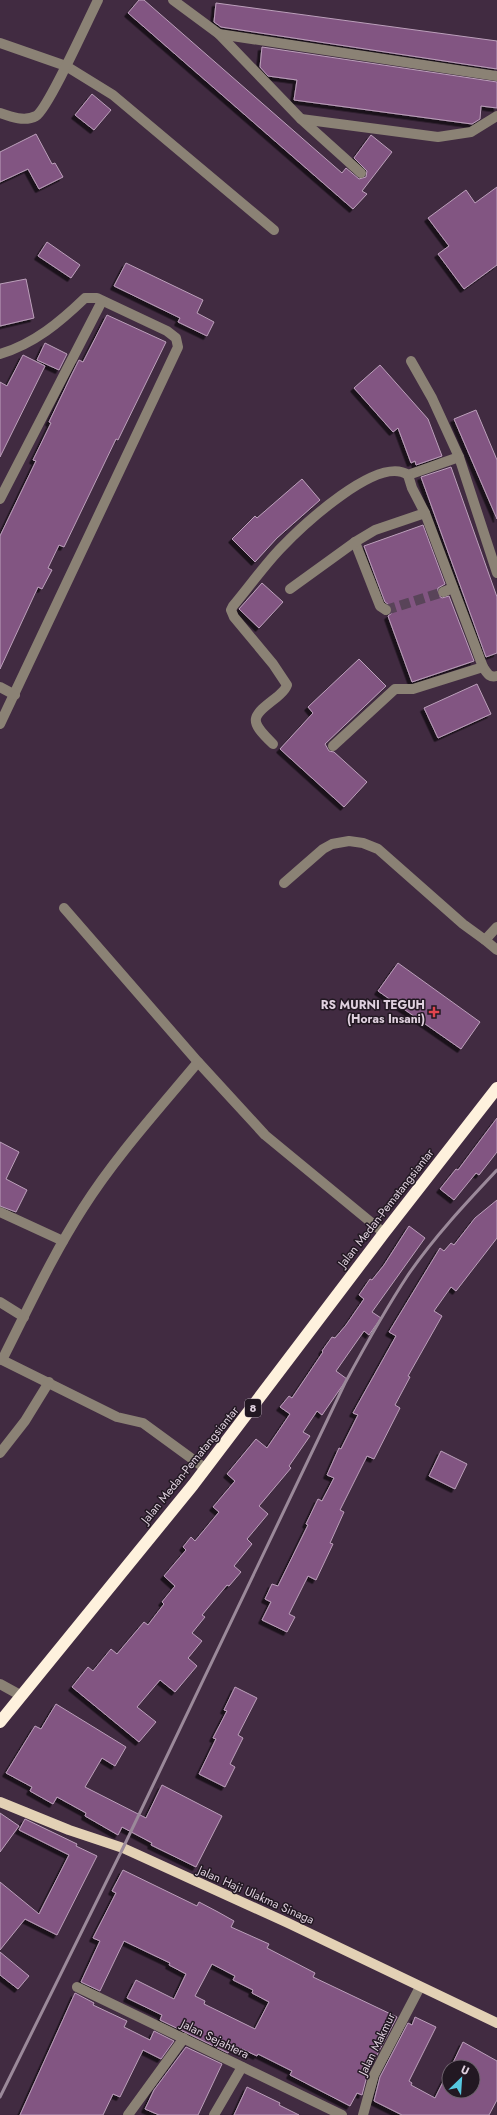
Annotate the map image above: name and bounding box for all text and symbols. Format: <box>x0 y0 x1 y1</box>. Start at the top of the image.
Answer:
place label: RS MURNI TEGUH (Horas Insani) <box>321 996 425 1028</box>
marker: RS MURNI TEGUH (Horas Insani) <box>428 1006 440 1018</box>
street label: Jalan Medan-Pematangsiantar <box>333 1144 439 1273</box>
road number: 8 <box>245 1399 261 1417</box>
street label: Jalan Medan-Pematangsiantar <box>136 1402 244 1529</box>
street label: Jalan Haji Ulakma Sinaga <box>193 1860 317 1929</box>
street label: Jalan Makmur <box>353 2009 400 2080</box>
street label: Jalan Sejahtera <box>176 2014 252 2063</box>
north arrow <box>441 2059 481 2099</box>
text: U <box>458 2061 472 2079</box>

